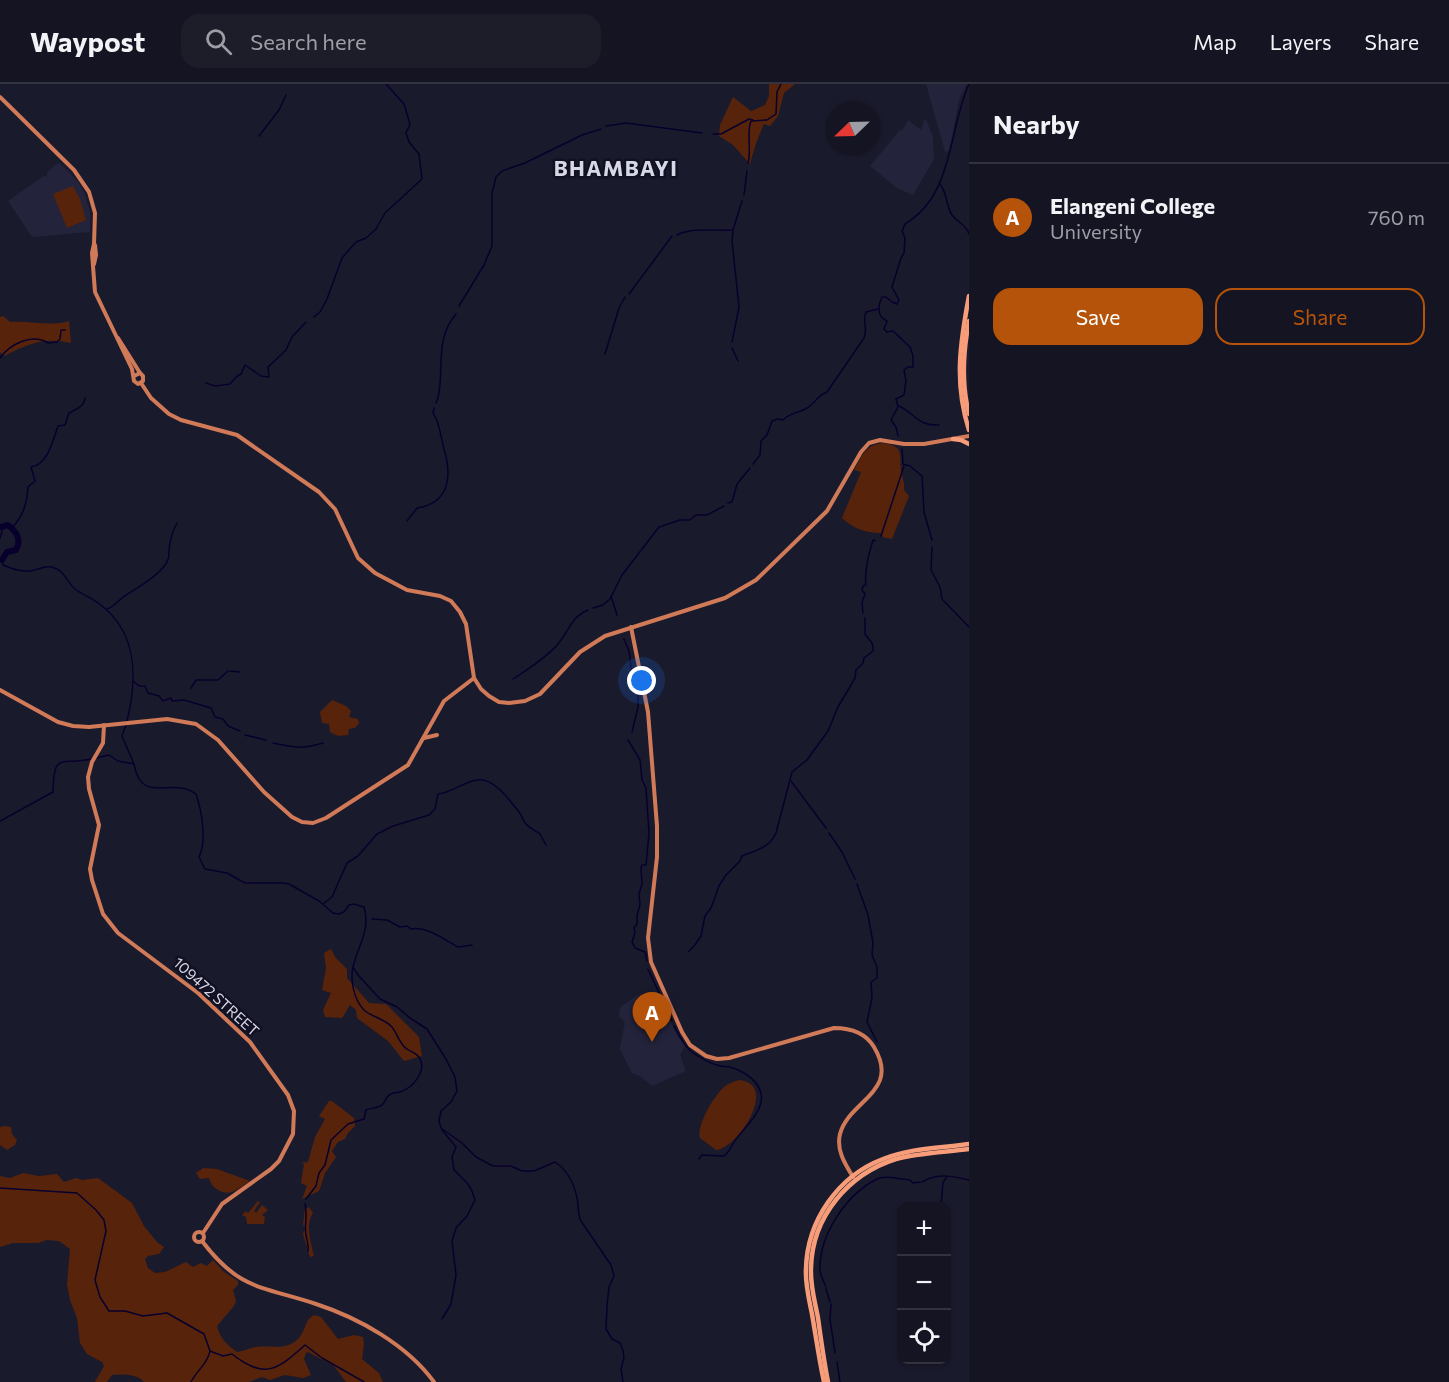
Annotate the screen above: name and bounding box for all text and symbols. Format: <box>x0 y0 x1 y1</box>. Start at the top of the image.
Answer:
search box <box>181 14 601 68</box>
text: Waypost <box>30 24 145 58</box>
icon: search <box>202 25 235 58</box>
text: Search here <box>250 28 367 55</box>
text: Map <box>1193 29 1237 54</box>
text: Layers <box>1270 29 1332 54</box>
text: Share <box>1365 29 1419 54</box>
north arrow <box>825 102 879 156</box>
text: Nearby <box>993 108 1080 139</box>
district label: BHAMBAYI <box>554 155 678 180</box>
text: Elangeni College <box>1050 192 1215 219</box>
text: A <box>1005 205 1020 229</box>
text: 760 m <box>1368 205 1425 229</box>
text: University <box>1050 219 1142 243</box>
button: Save <box>993 288 1203 345</box>
button: Share <box>1215 288 1425 345</box>
your location <box>627 666 656 695</box>
street label: 109472 STREET <box>170 953 263 1040</box>
pin: A <box>632 992 672 1042</box>
map controls <box>897 1202 951 1364</box>
button: + <box>897 1202 951 1256</box>
button: − <box>897 1256 951 1310</box>
button: locate <box>897 1310 951 1364</box>

